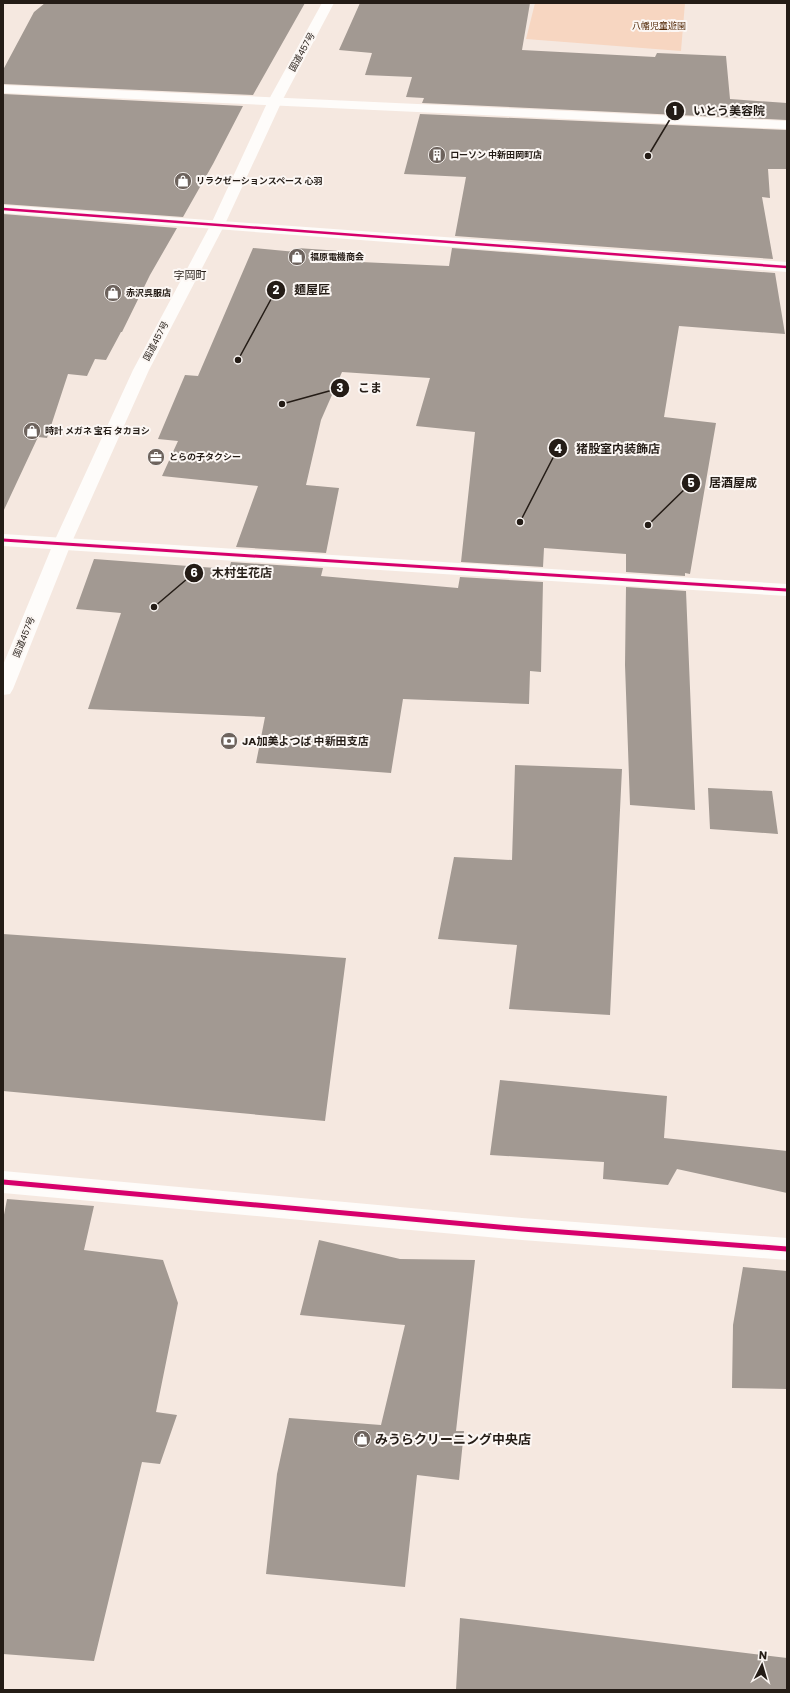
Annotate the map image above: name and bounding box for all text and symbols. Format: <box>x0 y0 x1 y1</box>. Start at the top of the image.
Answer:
park label: 八幡児童遊園 <box>632 20 686 32</box>
street label: 国道457号 <box>286 30 318 74</box>
callout: いとう美容院 <box>665 99 773 123</box>
text: 1 <box>673 102 677 119</box>
text: いとう美容院 <box>693 102 765 119</box>
building icon: ローソン 中新田岡町店 <box>427 145 447 165</box>
place label: ローソン 中新田岡町店 <box>450 149 542 161</box>
shop icon: リラクゼーションスペース 心羽 <box>173 171 193 191</box>
place label: リラクゼーションスペース 心羽 <box>196 175 322 187</box>
shop icon: 福原電機商会 <box>287 247 307 267</box>
place label: 福原電機商会 <box>310 251 364 263</box>
district label: 字岡町 <box>174 267 207 283</box>
callout: 麺屋匠 <box>266 278 338 302</box>
text: 2 <box>273 281 280 298</box>
text: 麺屋匠 <box>294 281 330 298</box>
shop icon: 赤沢呉服店 <box>103 283 123 303</box>
place label: 赤沢呉服店 <box>126 287 171 299</box>
street label: 国道457号 <box>141 319 171 363</box>
callout: こま <box>330 376 390 400</box>
text: 3 <box>336 379 344 396</box>
text: こま <box>358 379 382 396</box>
shop icon: 時計 メガネ 宝石 タカヨシ <box>22 421 42 441</box>
place label: 時計 メガネ 宝石 タカヨシ <box>45 425 150 437</box>
callout: 猪股室内装飾店 <box>548 436 668 460</box>
text: 4 <box>554 440 562 457</box>
text: 猪股室内装飾店 <box>576 440 660 457</box>
office icon: とらの子タクシー <box>146 447 166 467</box>
place label: とらの子タクシー <box>169 451 241 463</box>
callout: 居酒屋成 <box>681 471 765 495</box>
text: 5 <box>687 474 695 491</box>
text: 居酒屋成 <box>709 474 757 491</box>
callout: 木村生花店 <box>184 561 280 585</box>
text: 6 <box>190 564 198 581</box>
text: 木村生花店 <box>212 564 272 581</box>
street label: 国道457号 <box>10 615 38 659</box>
bank icon: JA加美よつば 中新田支店 <box>219 731 239 751</box>
place label: JA加美よつば 中新田支店 <box>242 733 369 749</box>
shop icon: みうらクリーニング中央店 <box>352 1429 372 1449</box>
place label: みうらクリーニング中央店 <box>375 1430 531 1449</box>
north arrow <box>742 1645 782 1685</box>
text: N <box>758 1647 768 1663</box>

